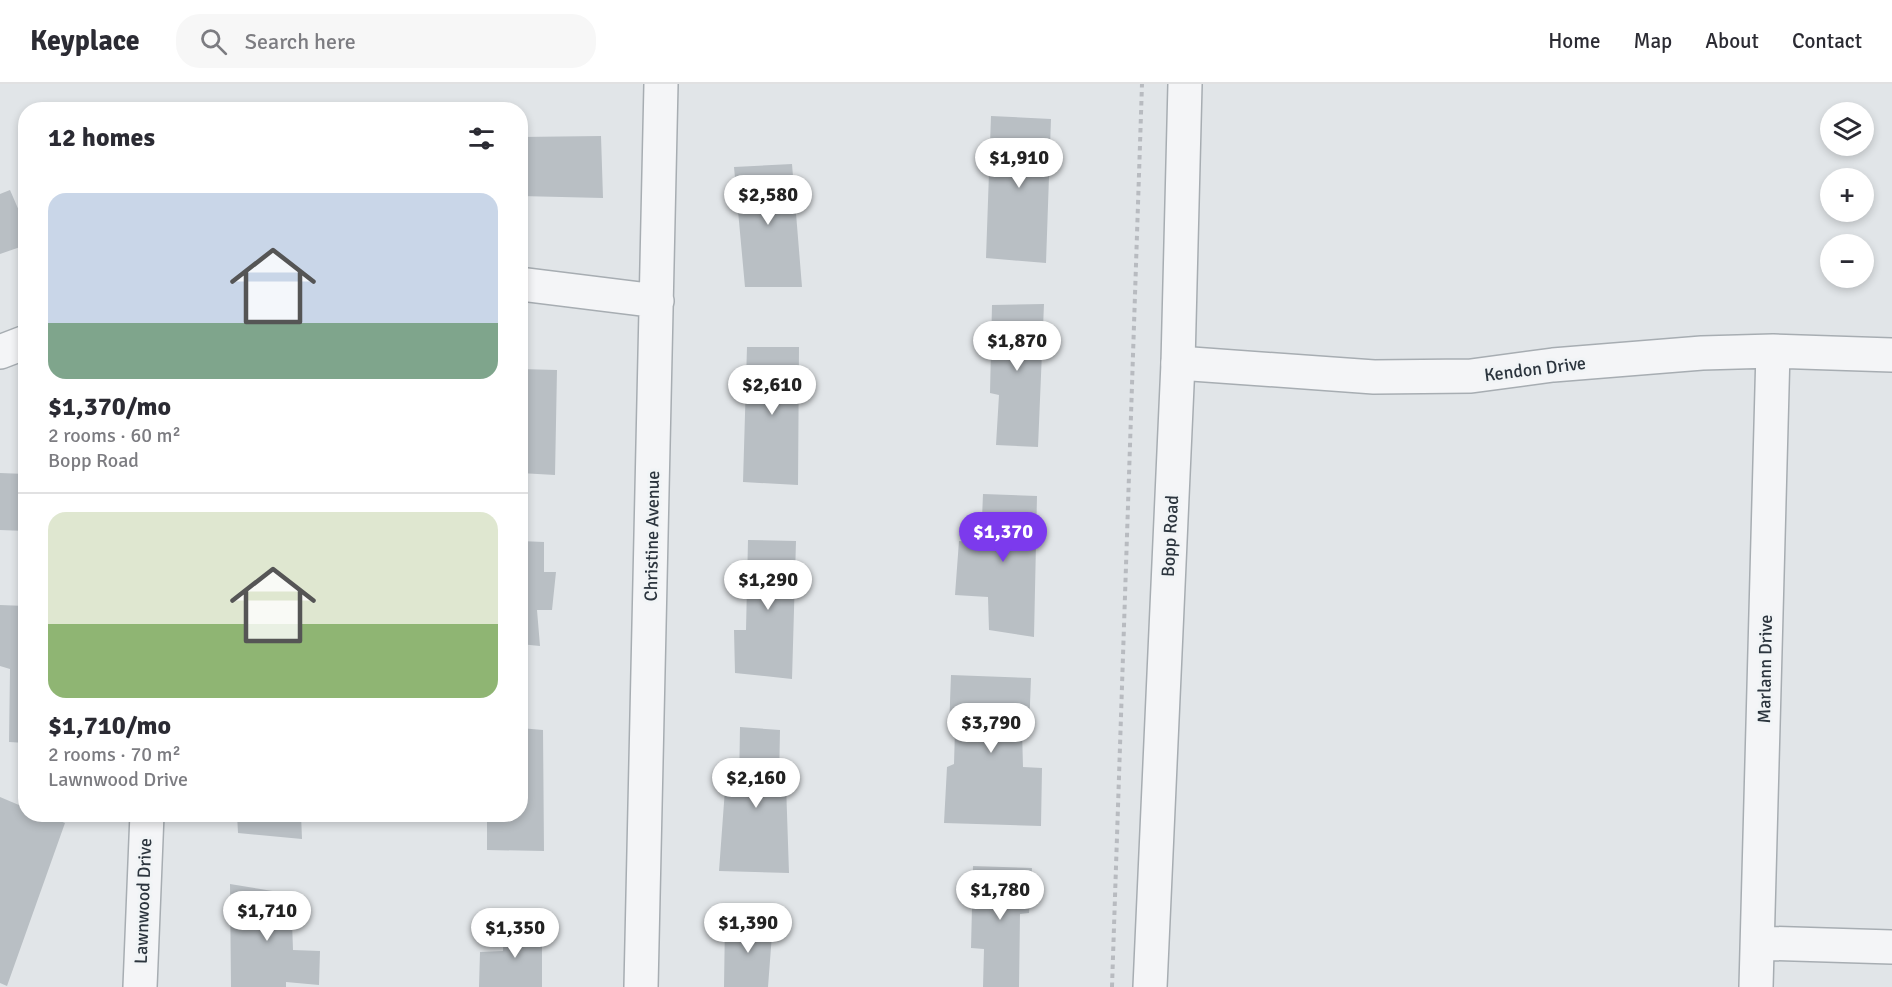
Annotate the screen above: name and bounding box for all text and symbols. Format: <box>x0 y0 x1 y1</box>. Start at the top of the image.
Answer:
search box <box>176 14 596 68</box>
text: Keyplace <box>30 24 140 58</box>
icon: search <box>197 25 230 58</box>
text: Search here <box>245 28 356 55</box>
text: Home <box>1548 28 1601 54</box>
text: Map <box>1634 28 1672 54</box>
text: About <box>1705 28 1759 54</box>
text: Contact <box>1792 28 1862 54</box>
map controls <box>1820 102 1874 288</box>
button: layers <box>1820 102 1874 156</box>
text: 12 homes <box>48 122 155 154</box>
icon: filters <box>465 122 498 155</box>
pin: $1,910 <box>970 138 1068 189</box>
text: $1,910 <box>989 145 1049 170</box>
button: + <box>1820 168 1874 222</box>
pin: $2,580 <box>719 175 817 226</box>
text: $2,580 <box>738 182 798 207</box>
icon: home <box>219 232 327 340</box>
button: − <box>1820 234 1874 288</box>
pin: $1,870 <box>968 321 1066 372</box>
text: $1,870 <box>987 328 1047 353</box>
street label: Kendon Drive <box>1483 352 1587 386</box>
pin: $2,610 <box>723 365 821 416</box>
text: $2,610 <box>742 372 802 397</box>
text: $1,370/mo <box>48 391 171 423</box>
text: 2 rooms · 60 m² <box>48 423 181 448</box>
text: Bopp Road <box>48 448 139 473</box>
street label: Christine Avenue <box>640 470 664 602</box>
street label: Bopp Road <box>1157 495 1183 577</box>
pin: $1,370 <box>954 512 1052 563</box>
text: $1,370 <box>973 519 1033 544</box>
icon: home <box>219 551 327 659</box>
pin: $1,290 <box>719 560 817 611</box>
text: $1,290 <box>738 567 798 592</box>
street label: Marlann Drive <box>1753 615 1777 723</box>
pin: $3,790 <box>942 703 1040 754</box>
text: $1,710/mo <box>48 710 171 742</box>
text: $3,790 <box>961 710 1021 735</box>
text: 2 rooms · 70 m² <box>48 742 181 767</box>
pin: $2,160 <box>707 758 805 809</box>
text: $2,160 <box>726 765 786 790</box>
text: Lawnwood Drive <box>48 767 188 792</box>
street label: Lawnwood Drive <box>130 838 156 964</box>
pin: $1,780 <box>951 870 1049 921</box>
text: $1,780 <box>970 877 1030 902</box>
pin: $1,710 <box>218 891 316 942</box>
text: $1,710 <box>237 898 297 923</box>
pin: $1,390 <box>699 903 797 954</box>
pin: $1,350 <box>466 908 564 959</box>
text: $1,390 <box>718 910 778 935</box>
text: $1,350 <box>485 915 545 940</box>

